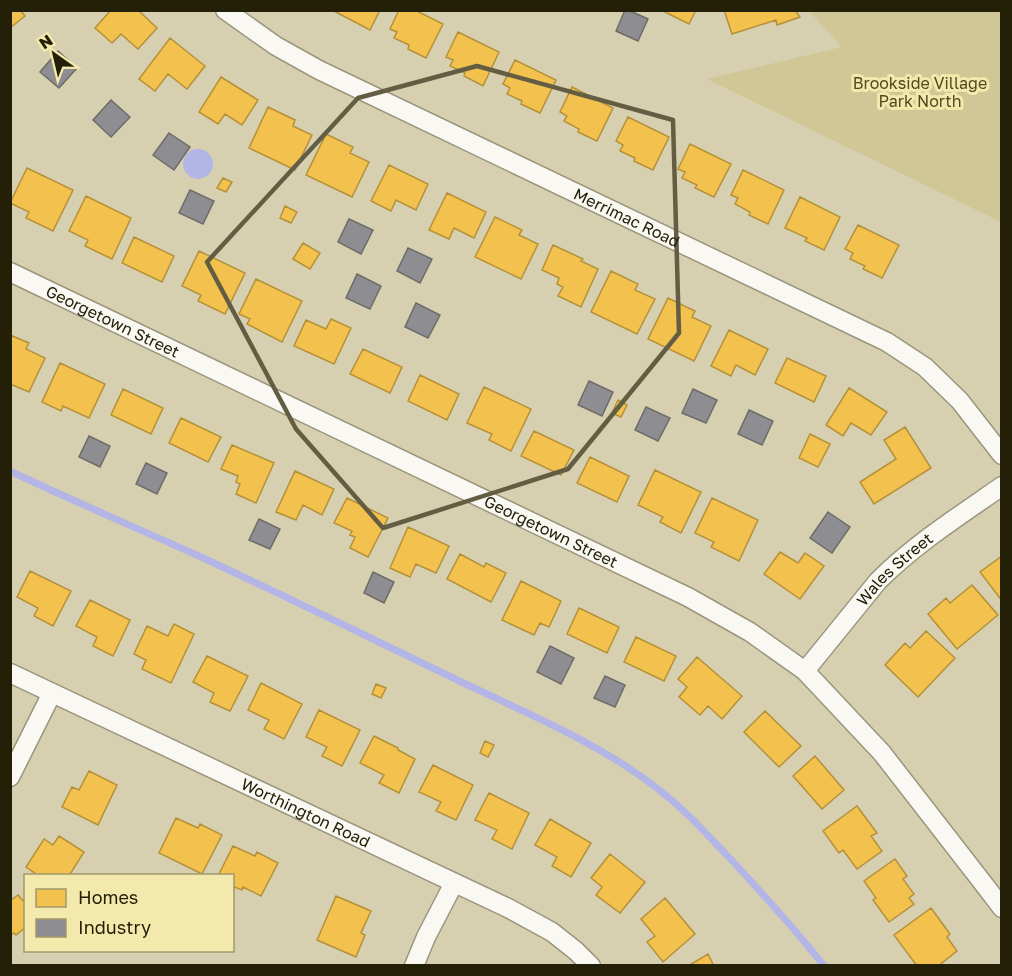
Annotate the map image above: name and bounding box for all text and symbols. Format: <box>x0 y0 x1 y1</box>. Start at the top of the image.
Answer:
north arrow <box>24 24 84 84</box>
text: N <box>35 30 56 53</box>
park label: Brookside Village Park North <box>853 73 987 111</box>
street label: Merrimac Road <box>571 184 683 251</box>
street label: Georgetown Street <box>43 281 183 362</box>
street label: Georgetown Street <box>481 491 621 572</box>
street label: Wales Street <box>852 528 937 610</box>
street label: Worthington Road <box>238 774 373 852</box>
legend <box>24 874 234 952</box>
text: Homes <box>78 886 138 908</box>
text: Industry <box>78 916 151 938</box>

